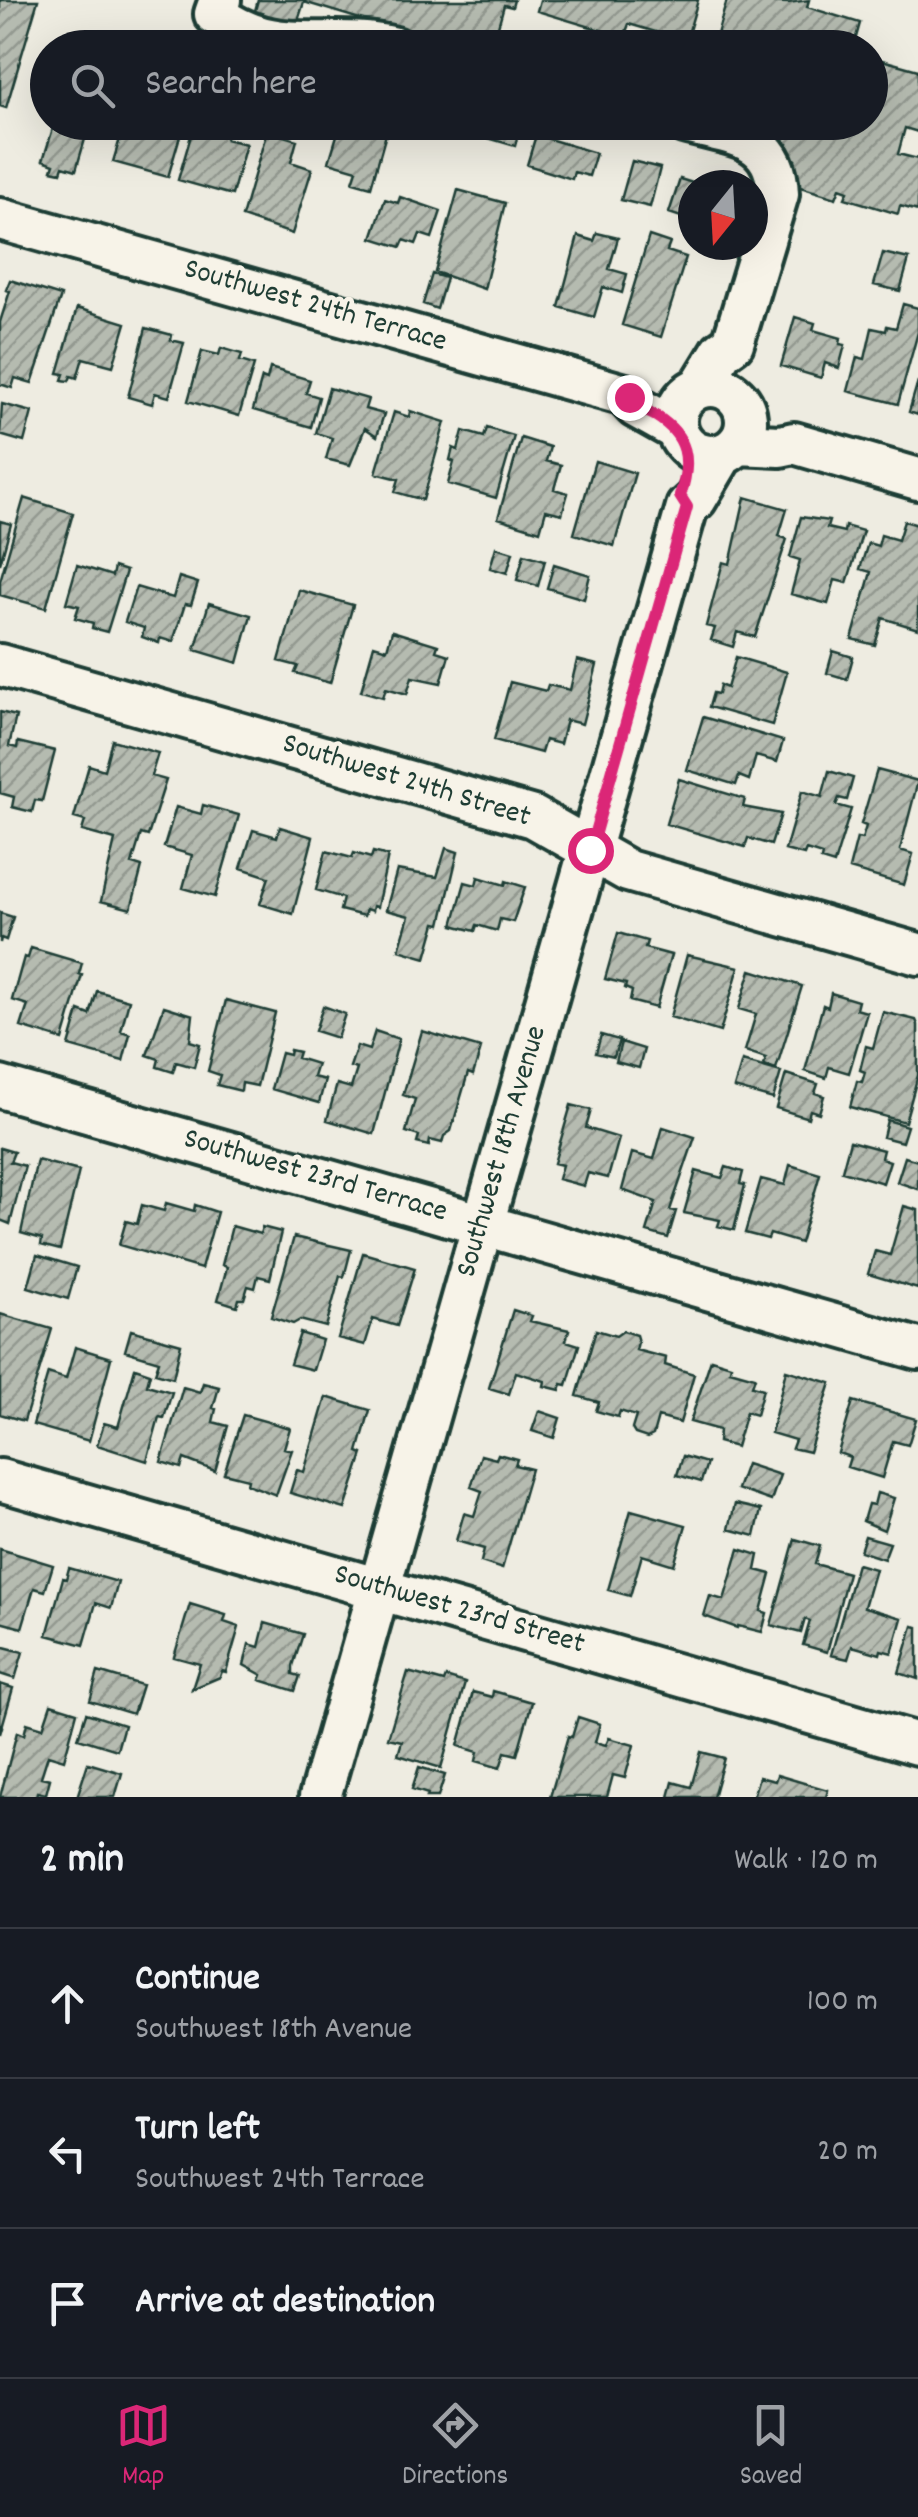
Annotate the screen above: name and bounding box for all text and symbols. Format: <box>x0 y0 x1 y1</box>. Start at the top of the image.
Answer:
search box <box>30 30 888 140</box>
icon: search <box>65 58 120 113</box>
text: Search here <box>145 58 317 113</box>
north arrow <box>678 170 768 260</box>
street label: Southwest 24th Terrace <box>179 249 451 365</box>
route end <box>607 375 653 421</box>
street label: Southwest 24th Street <box>277 724 535 840</box>
route start <box>568 828 614 874</box>
street label: Southwest 18th Avenue <box>447 1021 559 1283</box>
street label: Southwest 23rd Terrace <box>178 1119 452 1235</box>
street label: Southwest 23rd Street <box>329 1555 589 1667</box>
text: 2 min <box>40 1832 124 1892</box>
text: Walk · 120 m <box>734 1839 878 1885</box>
text: Continue <box>135 1953 260 2008</box>
icon: ahead <box>40 1976 95 2031</box>
text: 100 m <box>807 1980 878 2026</box>
text: Southwest 18th Avenue <box>135 2008 412 2054</box>
text: Turn left <box>135 2103 260 2158</box>
icon: left <box>40 2126 95 2181</box>
text: 20 m <box>817 2130 878 2176</box>
text: Southwest 24th Terrace <box>135 2158 425 2204</box>
icon: arrive <box>40 2276 95 2331</box>
text: Arrive at destination <box>135 2276 435 2331</box>
tab: Map <box>116 2398 171 2498</box>
tab: Directions <box>402 2398 508 2498</box>
tab: Saved <box>740 2398 802 2498</box>

